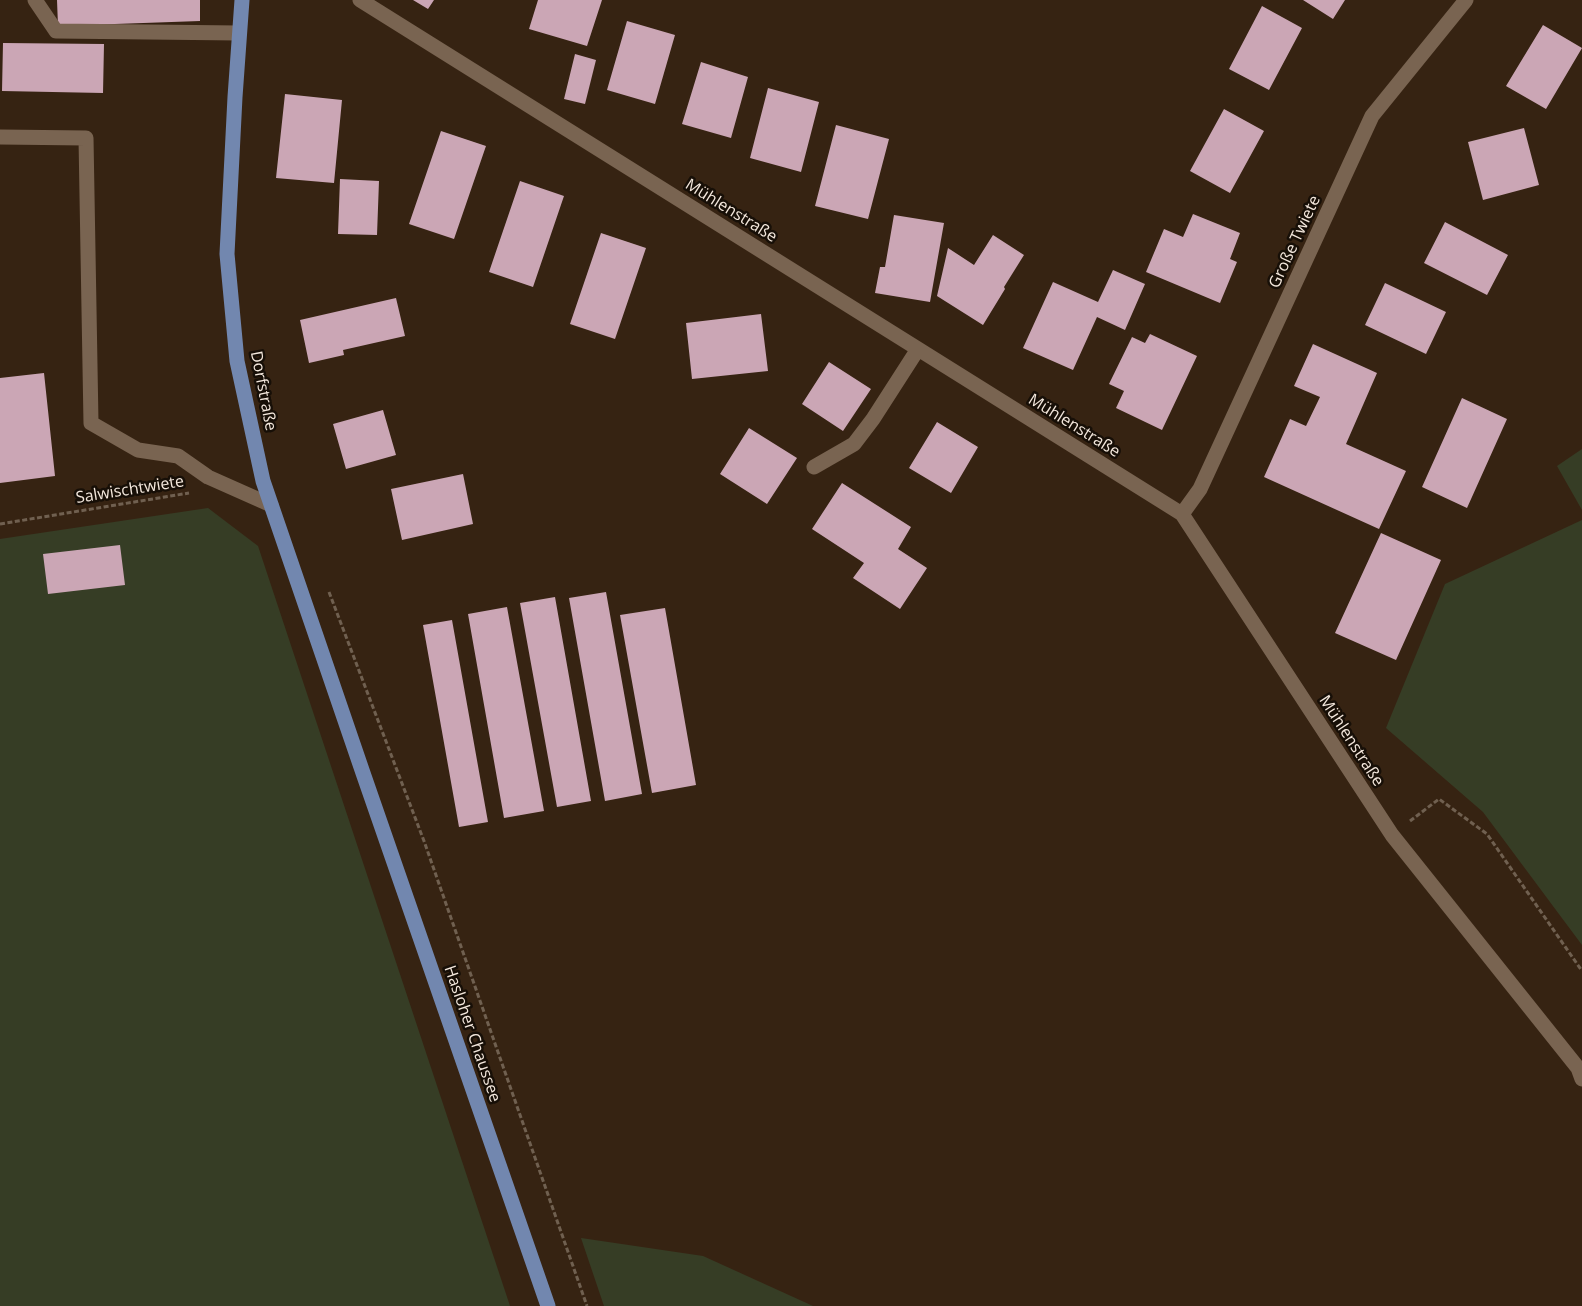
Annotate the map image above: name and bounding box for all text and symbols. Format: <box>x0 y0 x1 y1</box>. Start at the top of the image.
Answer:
street label: Mühlenstraße <box>682 175 780 247</box>
street label: Große Twiete <box>1265 193 1325 291</box>
street label: Dorfstraße <box>246 349 280 433</box>
street label: Mühlenstraße <box>1025 390 1123 462</box>
street label: Salwischtwiete <box>75 472 185 508</box>
street label: Mühlenstraße <box>1314 692 1388 790</box>
street label: Hasloher Chaussee <box>440 963 504 1105</box>

